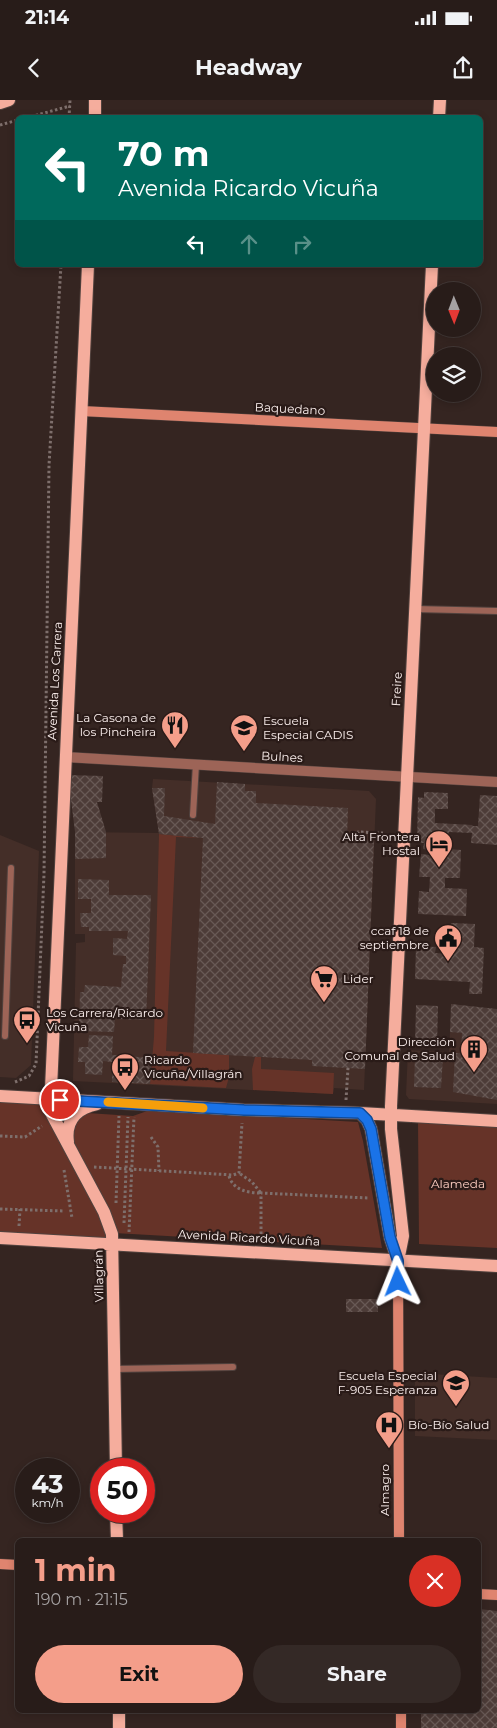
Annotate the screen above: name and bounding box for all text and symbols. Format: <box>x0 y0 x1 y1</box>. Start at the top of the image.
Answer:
text: 21:14 <box>25 6 69 29</box>
icon: back <box>20 54 48 82</box>
text: Headway <box>195 54 302 81</box>
icon: share <box>449 54 477 82</box>
text: 70 m <box>118 132 209 175</box>
icon: left <box>35 135 100 200</box>
text: Avenida Ricardo Vicuña <box>118 175 379 202</box>
icon: left <box>182 230 210 258</box>
icon: ahead <box>235 230 263 258</box>
icon: right <box>288 230 316 258</box>
north arrow <box>426 282 481 338</box>
map controls <box>426 282 481 402</box>
button: layers <box>426 347 481 402</box>
street label: Baquedano <box>254 399 326 418</box>
street label: Avenida Los Carrera <box>44 621 65 741</box>
street label: Freire <box>388 671 405 707</box>
place label: La Casona de los Pincheira <box>76 710 156 739</box>
restaurant icon: La Casona de los Pincheira <box>160 710 190 749</box>
school or university icon: Escuela Especial CADIS <box>229 713 259 752</box>
place label: Escuela Especial CADIS <box>263 713 353 742</box>
street label: Bulnes <box>261 748 303 765</box>
place label: Alta Frontera Hostal <box>342 829 420 858</box>
hotel icon: Alta Frontera Hostal <box>424 829 454 868</box>
place label: ccaf 18 de septiembre <box>360 923 429 952</box>
public building icon: ccaf 18 de septiembre <box>433 923 463 962</box>
supermarket icon: Lider <box>309 964 339 1003</box>
place label: Lider <box>343 971 374 986</box>
bus stop icon: Los Carrera/Ricardo Vicuña <box>12 1005 42 1044</box>
place label: Los Carrera/Ricardo Vicuña <box>46 1005 163 1034</box>
place label: Dirección Comunal de Salud <box>344 1034 455 1063</box>
building icon: Dirección Comunal de Salud <box>459 1034 489 1073</box>
bus stop icon: Ricardo Vicuña/Villagrán <box>110 1052 140 1091</box>
place label: Ricardo Vicuña/Villagrán <box>144 1052 242 1081</box>
pin <box>39 1079 81 1121</box>
icon: arrive <box>46 1086 74 1114</box>
park label: Alameda <box>431 1176 485 1191</box>
street label: Avenida Ricardo Vicuña <box>178 1226 320 1249</box>
street label: Villagrán <box>91 1250 106 1302</box>
position arrow <box>371 1255 423 1307</box>
place label: Escuela Especial F-905 Esperanza <box>338 1368 437 1397</box>
school or university icon: Escuela Especial F-905 Esperanza <box>441 1368 471 1407</box>
hospital icon: Bío-Bío Salud <box>374 1410 404 1449</box>
place label: Bío-Bío Salud <box>408 1417 489 1432</box>
speed limit sign: 50 <box>90 1458 155 1523</box>
street label: Almagro <box>377 1464 392 1516</box>
text: 43 <box>32 1469 63 1499</box>
text: km/h <box>31 1495 64 1510</box>
text: 1 min <box>35 1552 116 1589</box>
button: close <box>409 1555 461 1607</box>
text: 190 m · 21:15 <box>35 1590 128 1609</box>
button: Exit <box>35 1645 243 1703</box>
button: Share <box>253 1645 461 1703</box>

